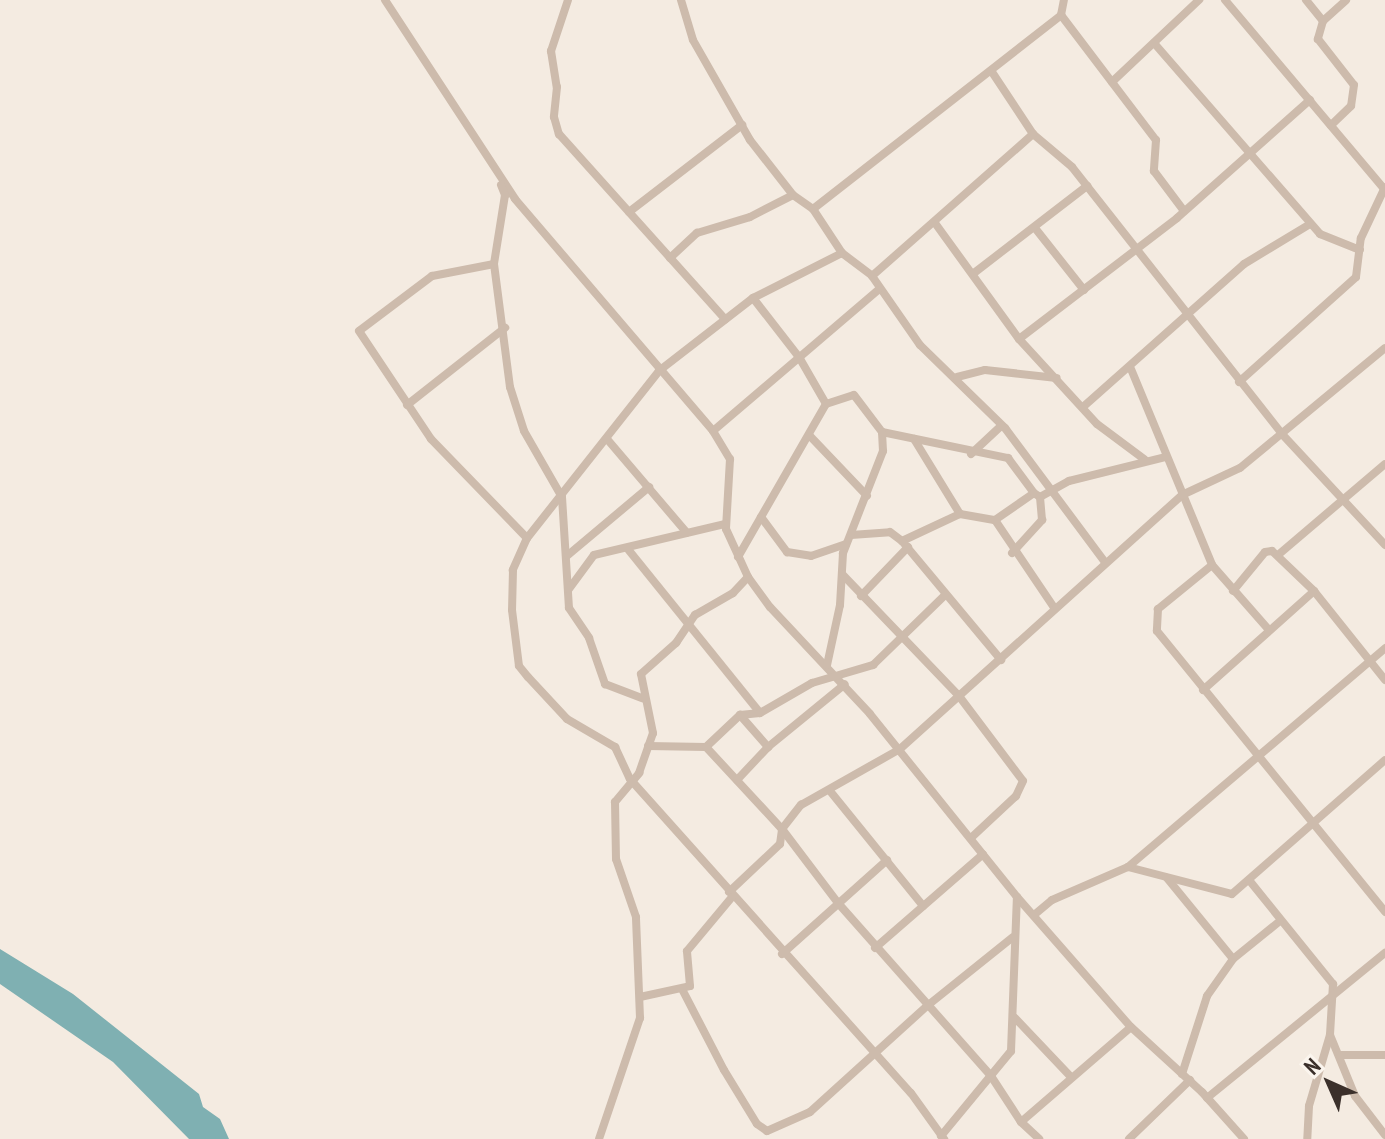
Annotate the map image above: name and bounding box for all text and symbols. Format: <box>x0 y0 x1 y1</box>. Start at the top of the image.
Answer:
north arrow <box>1289 1043 1369 1123</box>
text: N <box>1298 1052 1326 1080</box>

